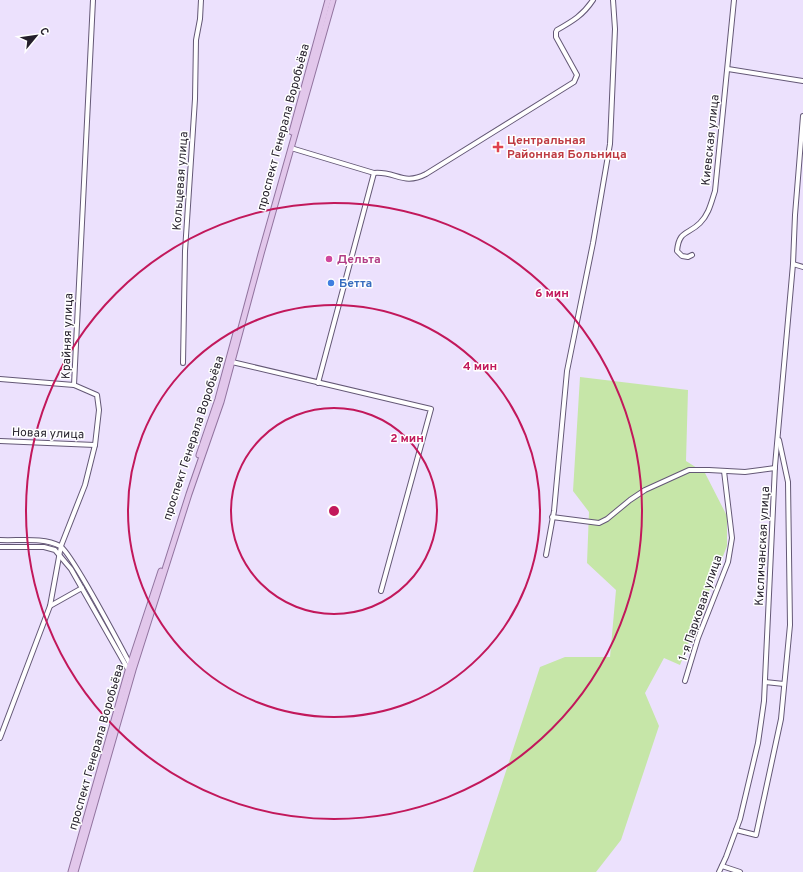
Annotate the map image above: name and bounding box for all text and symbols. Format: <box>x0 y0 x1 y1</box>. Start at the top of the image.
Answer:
north arrow <box>16 16 56 56</box>
text: С <box>36 25 52 38</box>
street label: проспект Генерала Воробьёва <box>254 42 314 212</box>
street label: Киевская улица <box>698 94 724 187</box>
street label: Кольцевая улица <box>170 131 192 231</box>
place label: Центральная Районная Больница <box>507 133 627 163</box>
marker: Центральная Районная Больница <box>492 141 504 153</box>
place label: Дельта <box>337 252 381 268</box>
marker: Дельта <box>324 254 334 264</box>
place label: Бетта <box>339 276 372 292</box>
marker: Бетта <box>326 278 336 288</box>
text: 6 мин <box>535 286 569 302</box>
street label: Крайняя улица <box>59 293 77 379</box>
street label: проспект Генерала Воробьёва <box>160 354 228 523</box>
text: 4 мин <box>463 359 497 375</box>
street label: Новая улица <box>12 425 84 443</box>
text: 2 мин <box>390 431 424 447</box>
street label: Кисличанская улица <box>752 486 774 606</box>
centre of rings <box>327 504 341 518</box>
street label: 1-я Парковая улица <box>675 553 727 663</box>
street label: проспект Генерала Воробьёва <box>66 662 128 832</box>

